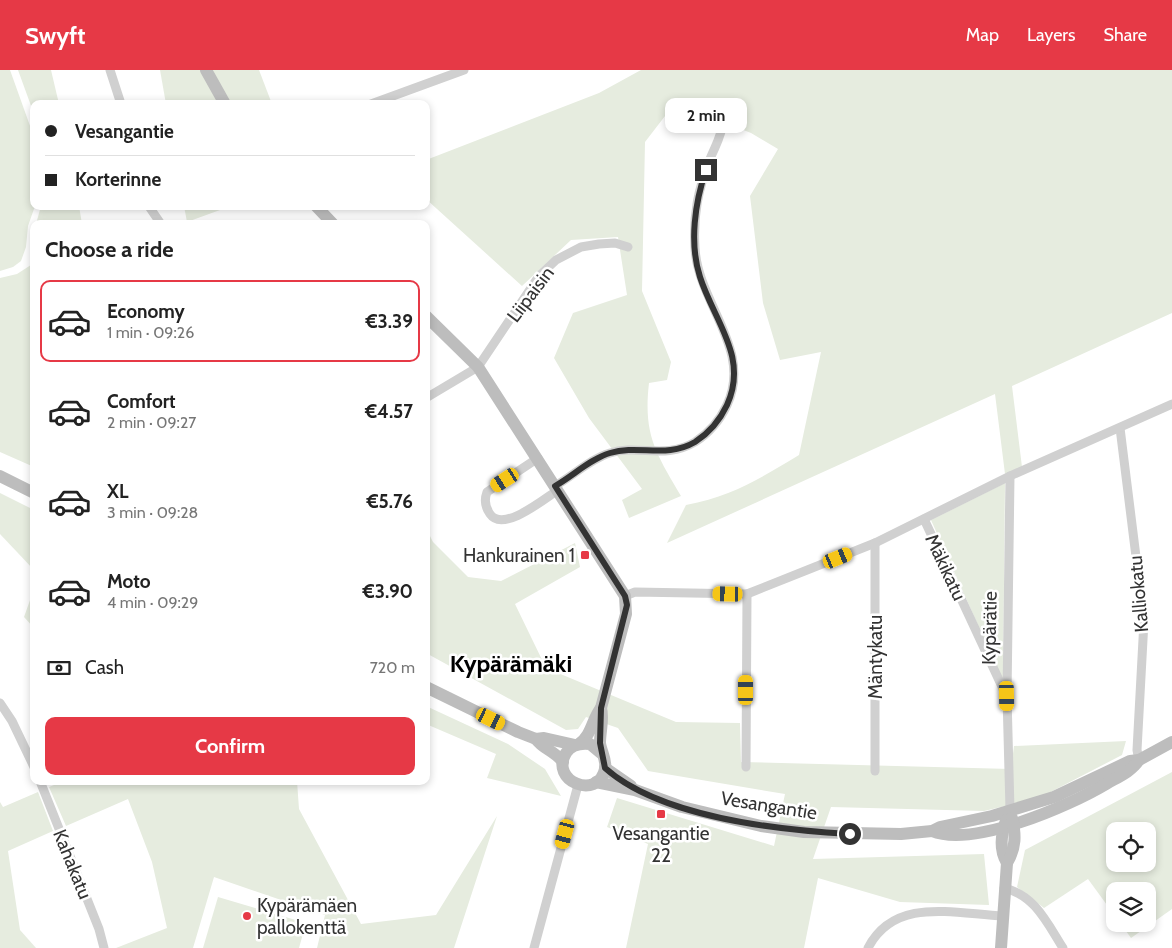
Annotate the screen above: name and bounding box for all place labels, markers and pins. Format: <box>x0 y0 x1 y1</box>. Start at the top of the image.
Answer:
place label: Hankurainen 1 <box>463 544 575 567</box>
marker: Hankurainen 1 <box>579 549 591 561</box>
marker: Vesangantie 22 <box>655 808 667 820</box>
place label: Vesangantie 22 <box>613 822 710 867</box>
place label: Kypärämäen pallokenttä <box>257 894 357 939</box>
marker: Kypärämäen pallokenttä <box>241 910 253 922</box>

